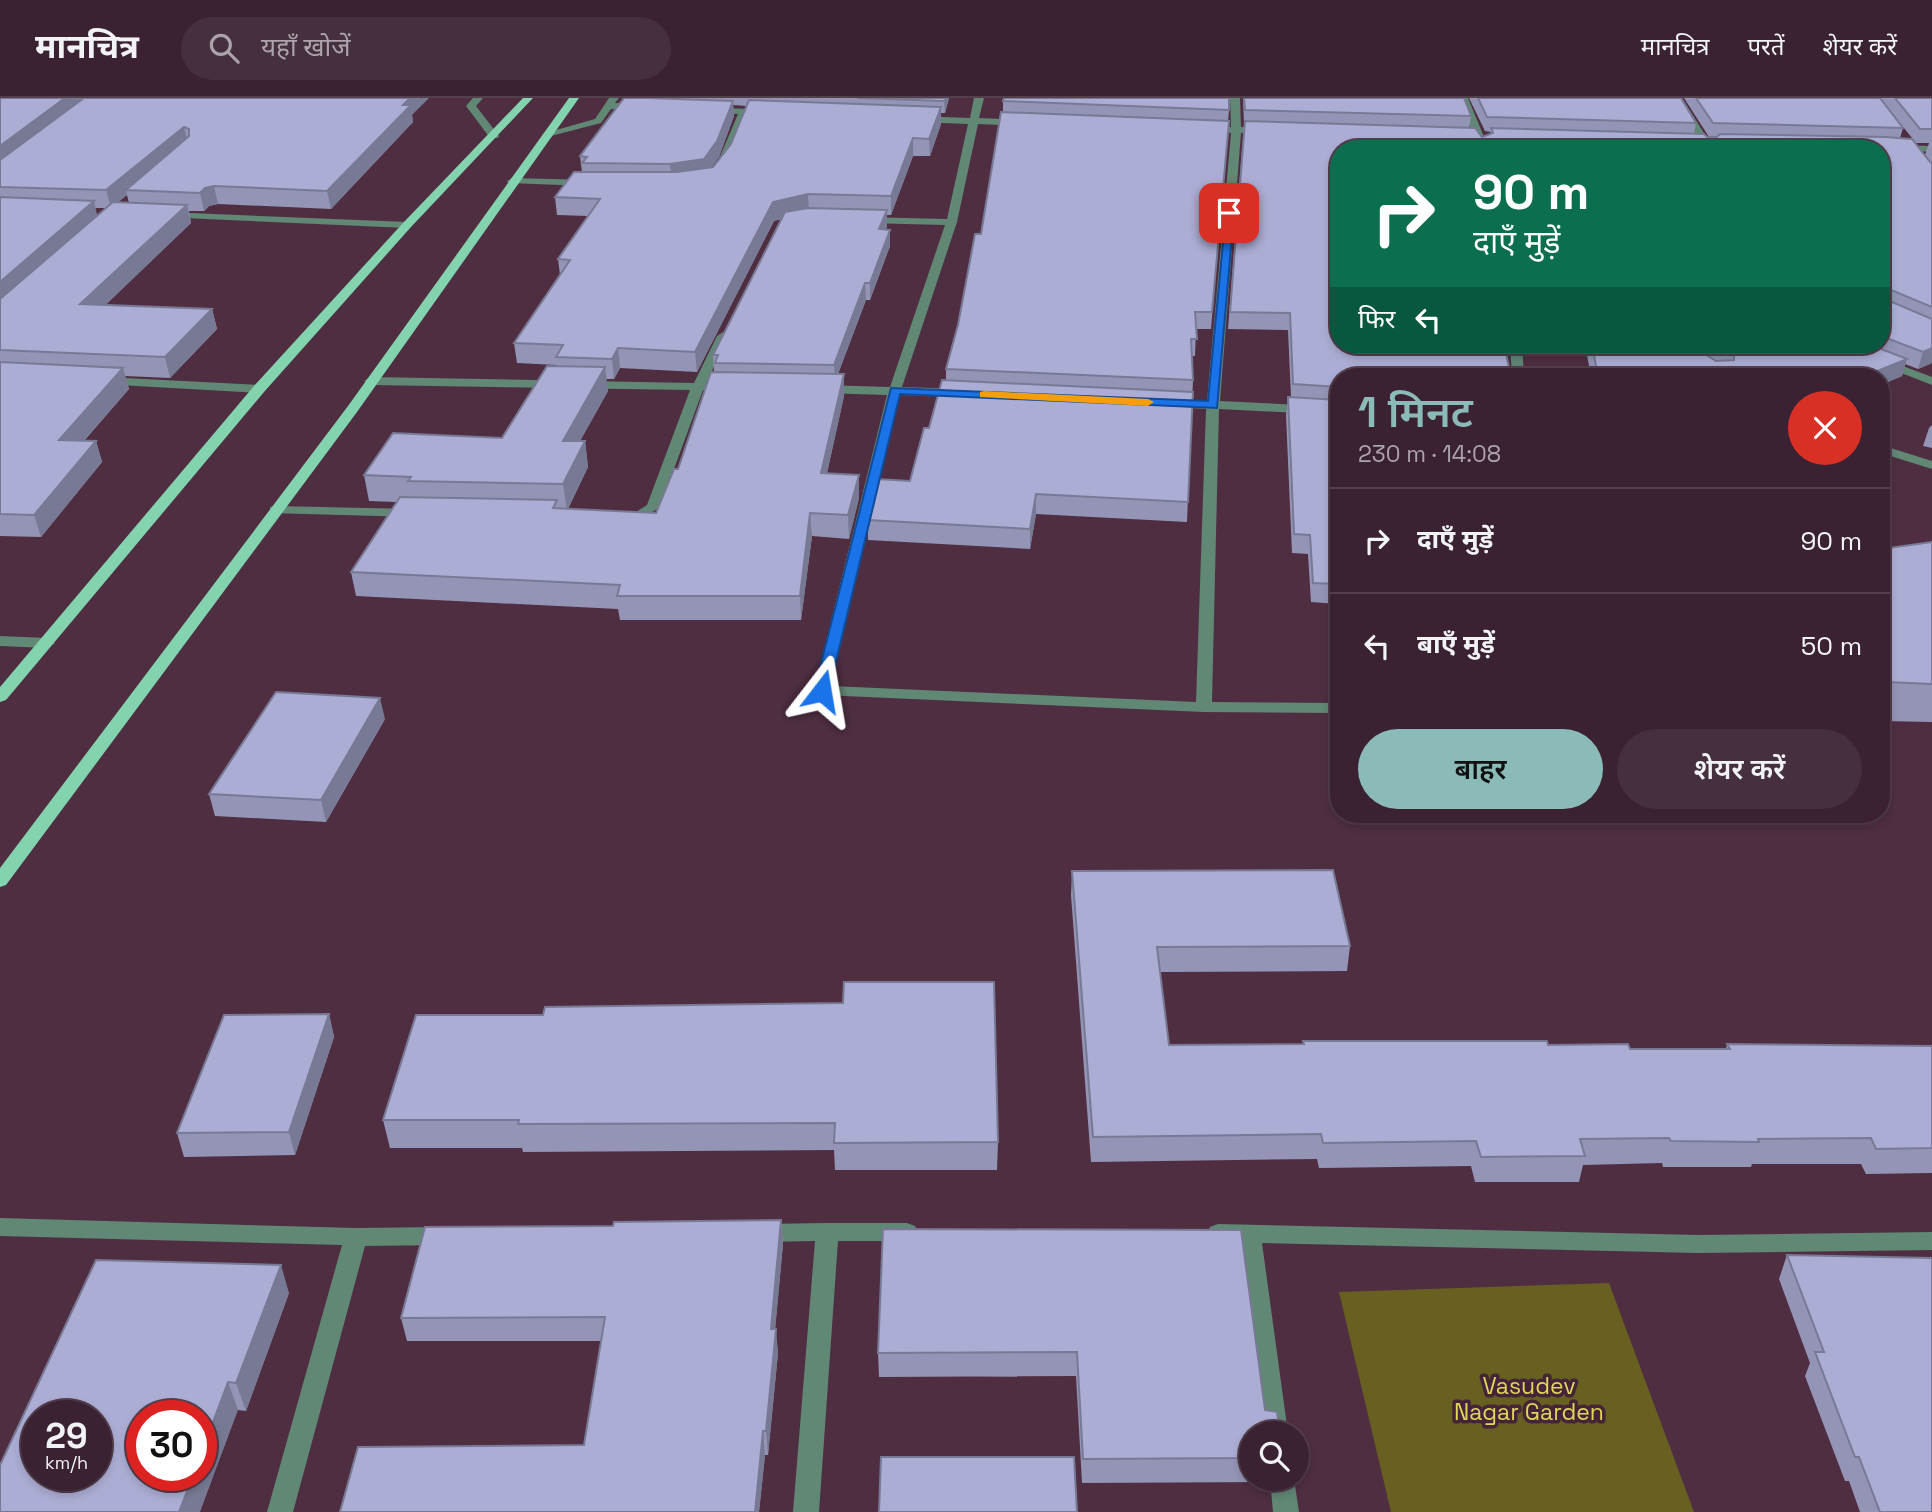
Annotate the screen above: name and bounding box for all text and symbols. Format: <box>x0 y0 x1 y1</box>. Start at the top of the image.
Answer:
search box <box>181 17 671 80</box>
text: मानचित्र <box>35 26 139 68</box>
icon: search <box>205 29 243 67</box>
text: यहाँ खोजें <box>261 30 351 64</box>
text: मानचित्र <box>1641 31 1709 62</box>
text: परतें <box>1747 31 1785 62</box>
text: शेयर करें <box>1823 31 1897 62</box>
text: 90 m <box>1473 161 1589 223</box>
icon: right <box>1358 168 1449 259</box>
pin <box>1199 183 1259 243</box>
icon: arrive <box>1210 194 1248 232</box>
text: दाएँ मुड़ें <box>1473 222 1560 262</box>
icon: left <box>1409 301 1447 339</box>
text: फिर <box>1358 302 1395 336</box>
text: 1 मिनट <box>1358 386 1473 439</box>
button: close <box>1788 391 1862 465</box>
text: 230 m · 14:08 <box>1358 439 1501 469</box>
icon: right <box>1358 522 1396 560</box>
text: दाएँ मुड़ें <box>1417 522 1493 556</box>
text: 90 m <box>1800 524 1862 558</box>
icon: left <box>1358 627 1396 665</box>
text: बाएँ मुड़ें <box>1417 627 1495 661</box>
text: 50 m <box>1801 629 1862 663</box>
position arrow <box>785 654 859 728</box>
button: बाहर <box>1358 729 1603 809</box>
button: शेयर करें <box>1617 729 1862 809</box>
park label: Vasudev Nagar Garden <box>1454 1371 1604 1427</box>
speed limit sign: 30 <box>126 1400 217 1491</box>
text: 29 <box>45 1414 88 1458</box>
map controls <box>1239 1421 1309 1491</box>
button: search <box>1239 1421 1309 1491</box>
text: km/h <box>45 1451 88 1474</box>

